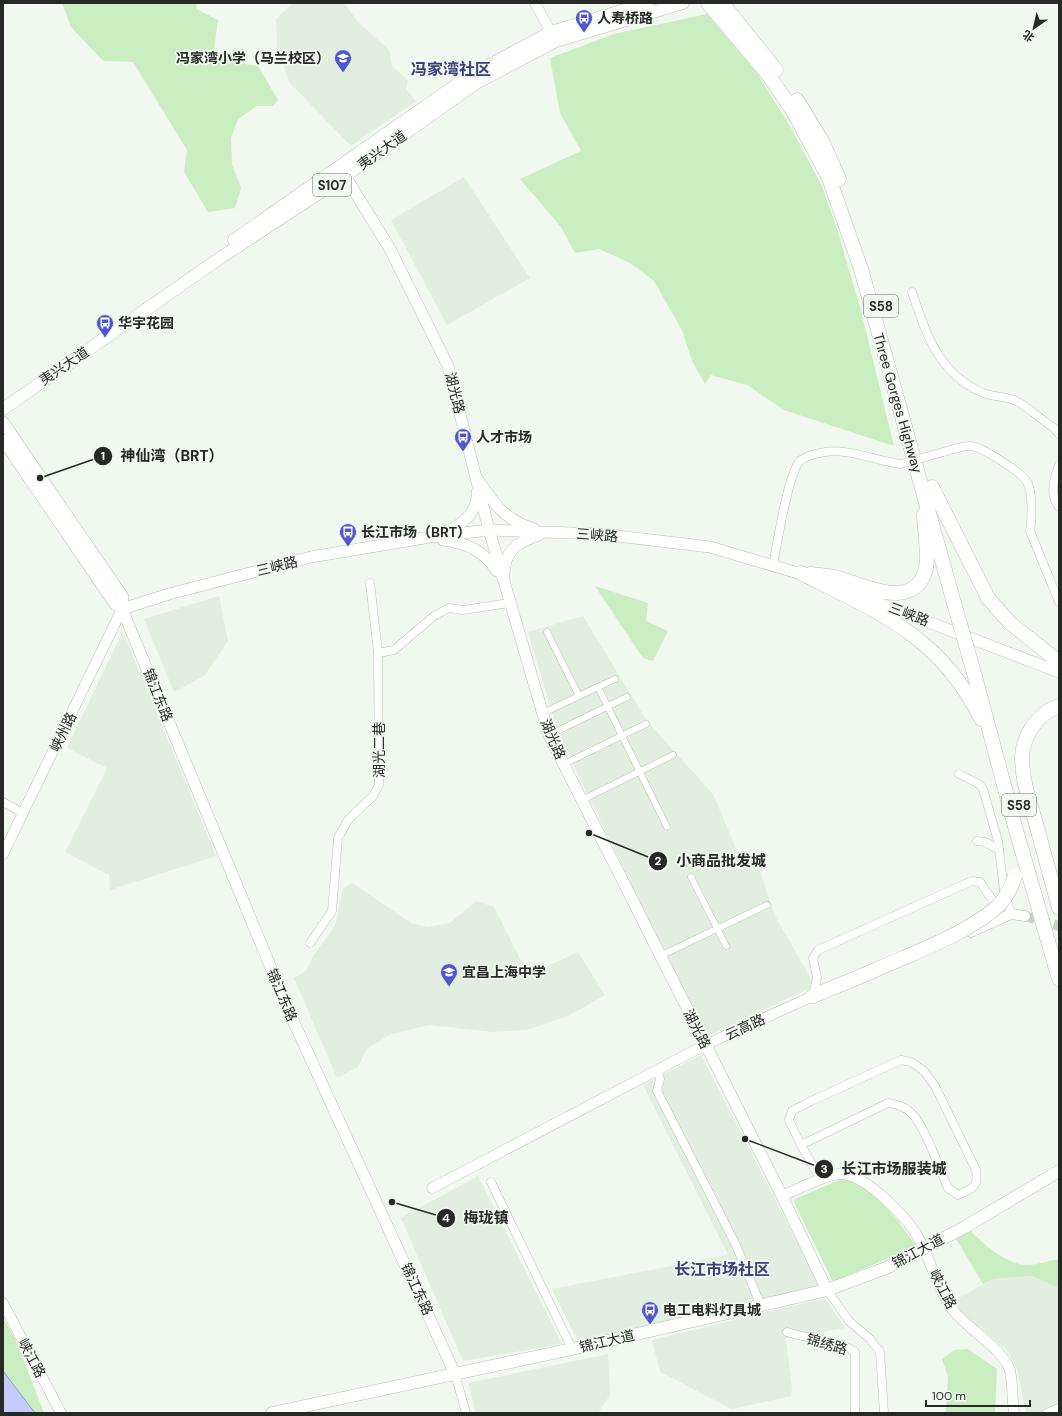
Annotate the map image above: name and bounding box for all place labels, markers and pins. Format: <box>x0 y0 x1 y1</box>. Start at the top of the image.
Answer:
bus stop icon: 人寿桥路 <box>574 8 594 33</box>
place label: 人寿桥路 <box>597 9 653 27</box>
school or university icon: 冯家湾小学（马兰校区） <box>333 48 353 73</box>
place label: 冯家湾小学（马兰校区） <box>176 49 330 67</box>
bus stop icon: 华宇花园 <box>95 313 115 338</box>
place label: 华宇花园 <box>118 314 174 332</box>
bus stop icon: 人才市场 <box>453 427 473 452</box>
place label: 人才市场 <box>476 428 532 446</box>
callout: 神仙湾（BRT） <box>93 442 232 469</box>
bus stop icon: 长江市场（BRT） <box>338 522 358 547</box>
place label: 长江市场（BRT） <box>361 523 471 541</box>
callout: 小商品批发城 <box>648 847 774 874</box>
school or university icon: 宜昌上海中学 <box>439 962 459 987</box>
place label: 宜昌上海中学 <box>462 963 546 981</box>
callout: 长江市场服装城 <box>814 1155 955 1182</box>
callout: 梅珑镇 <box>436 1204 517 1231</box>
bus stop icon: 电工电料灯具城 <box>640 1300 660 1325</box>
place label: 电工电料灯具城 <box>663 1301 761 1319</box>

